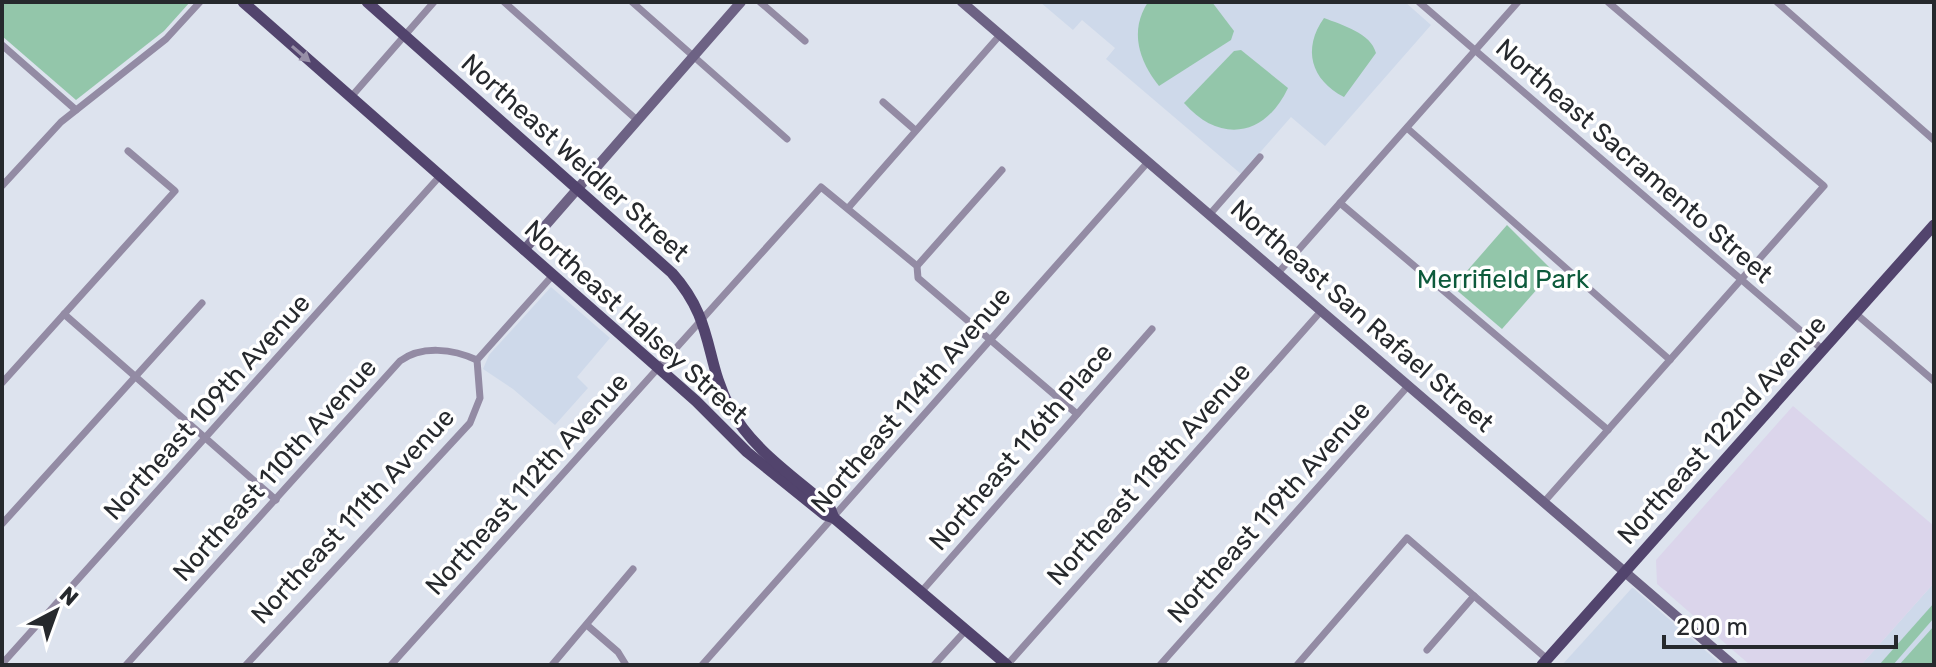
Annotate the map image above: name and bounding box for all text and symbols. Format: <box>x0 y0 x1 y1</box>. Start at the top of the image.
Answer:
street label: Northeast Sacramento Street <box>1489 32 1779 290</box>
one-way arrow <box>292 44 311 62</box>
street label: Northeast Weidler Street <box>455 48 695 268</box>
street label: Northeast San Rafael Street <box>1224 193 1500 439</box>
street label: Northeast Halsey Street <box>518 214 754 430</box>
park label: Merrifield Park <box>1417 264 1590 295</box>
street label: Northeast 114th Avenue <box>805 281 1017 519</box>
street label: Northeast 109th Avenue <box>97 288 317 526</box>
street label: Northeast 122nd Avenue <box>1611 309 1833 551</box>
street label: Northeast 116th Place <box>923 337 1119 557</box>
street label: Northeast 110th Avenue <box>167 352 383 588</box>
street label: Northeast 118th Avenue <box>1041 356 1257 592</box>
street label: Northeast 112th Avenue <box>419 367 635 601</box>
street label: Northeast 119th Avenue <box>1161 395 1377 629</box>
street label: Northeast 111th Avenue <box>245 402 461 630</box>
north arrow <box>16 571 96 651</box>
text: N <box>54 581 84 612</box>
scale bar <box>1664 599 1896 649</box>
text: 200 m <box>1676 613 1748 641</box>

